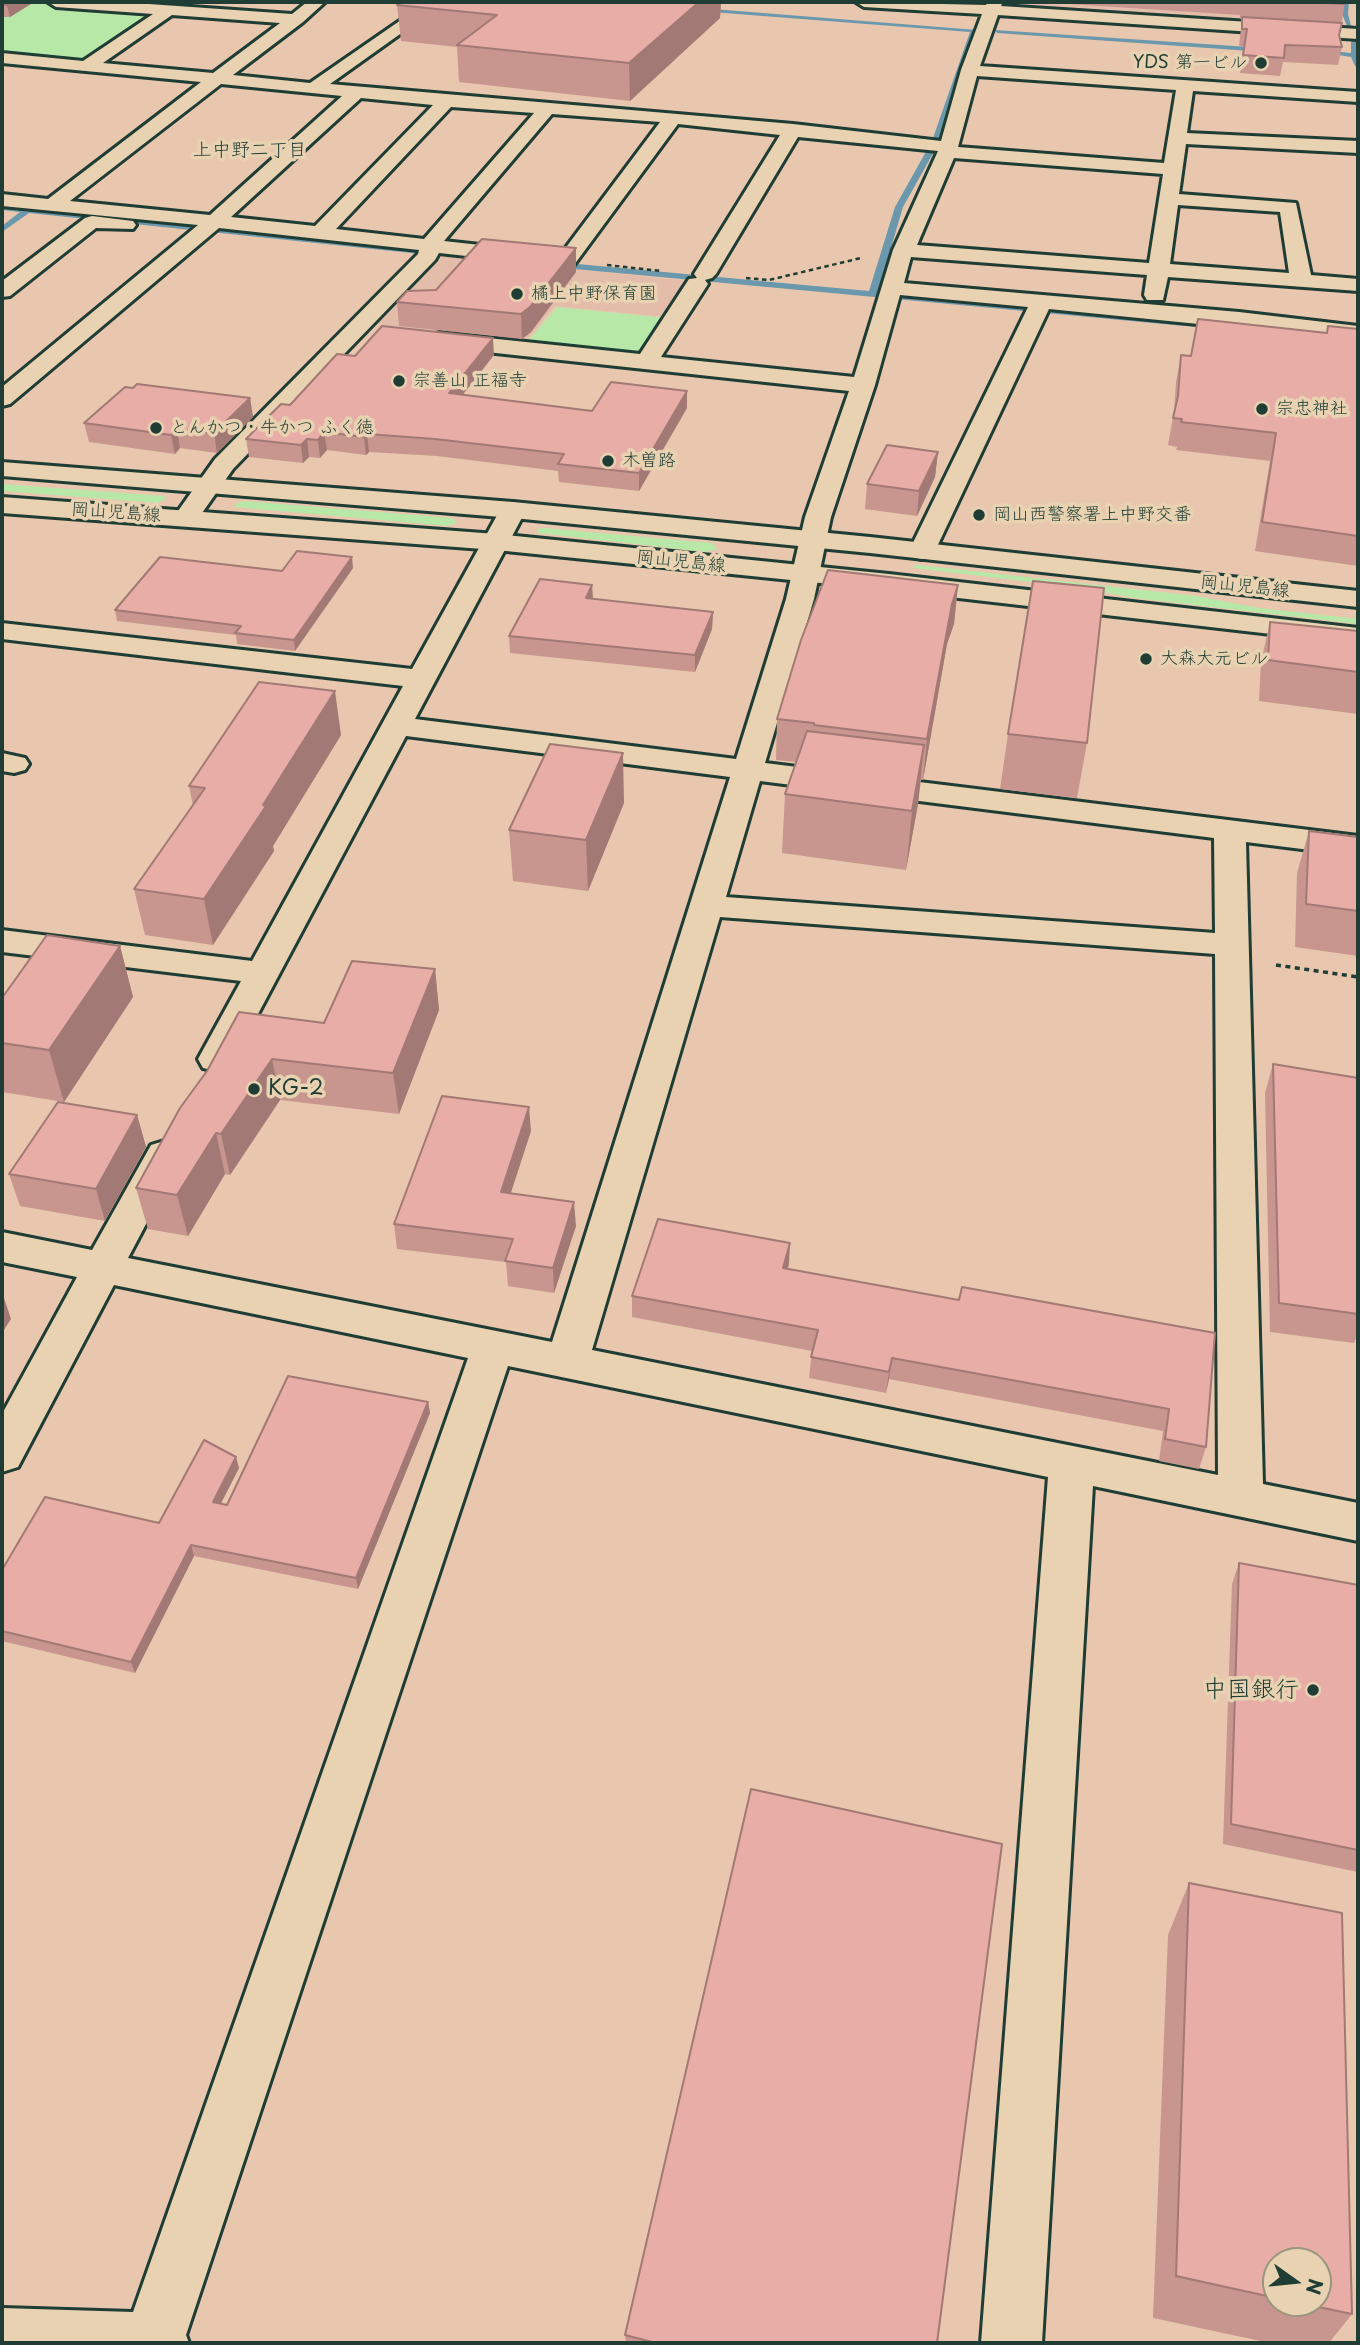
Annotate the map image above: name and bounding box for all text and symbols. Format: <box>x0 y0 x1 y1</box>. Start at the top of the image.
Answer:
place label: YDS 第一ビル <box>1133 52 1247 74</box>
marker: YDS 第一ビル <box>1253 55 1269 71</box>
district label: 上中野二丁目 <box>193 140 307 162</box>
place label: 橘上中野保育園 <box>531 283 657 305</box>
marker: 橘上中野保育園 <box>509 286 525 302</box>
place label: 宗善山 正福寺 <box>413 370 527 392</box>
marker: 宗善山 正福寺 <box>391 373 407 389</box>
place label: 宗忠神社 <box>1276 398 1348 420</box>
marker: 宗忠神社 <box>1254 401 1270 417</box>
place label: とんかつ・牛かつ ふく徳 <box>170 417 374 439</box>
marker: とんかつ・牛かつ ふく徳 <box>148 420 164 436</box>
place label: 木曽路 <box>622 450 676 472</box>
marker: 木曽路 <box>600 453 616 469</box>
street label: 岡山児島線 <box>70 499 162 527</box>
place label: 岡山西警察署上中野交番 <box>993 504 1191 526</box>
marker: 岡山西警察署上中野交番 <box>971 507 987 523</box>
street label: 岡山児島線 <box>635 547 727 577</box>
street label: 岡山児島線 <box>1199 572 1291 602</box>
place label: 大森大元ビル <box>1160 648 1268 670</box>
marker: 大森大元ビル <box>1138 651 1154 667</box>
place label: KG-2 <box>268 1076 324 1102</box>
marker: KG-2 <box>246 1081 262 1097</box>
place label: 中国銀行 <box>1203 1676 1299 1704</box>
marker: 中国銀行 <box>1305 1682 1321 1698</box>
north arrow <box>1262 2247 1332 2317</box>
text: N <box>1300 2276 1331 2298</box>

